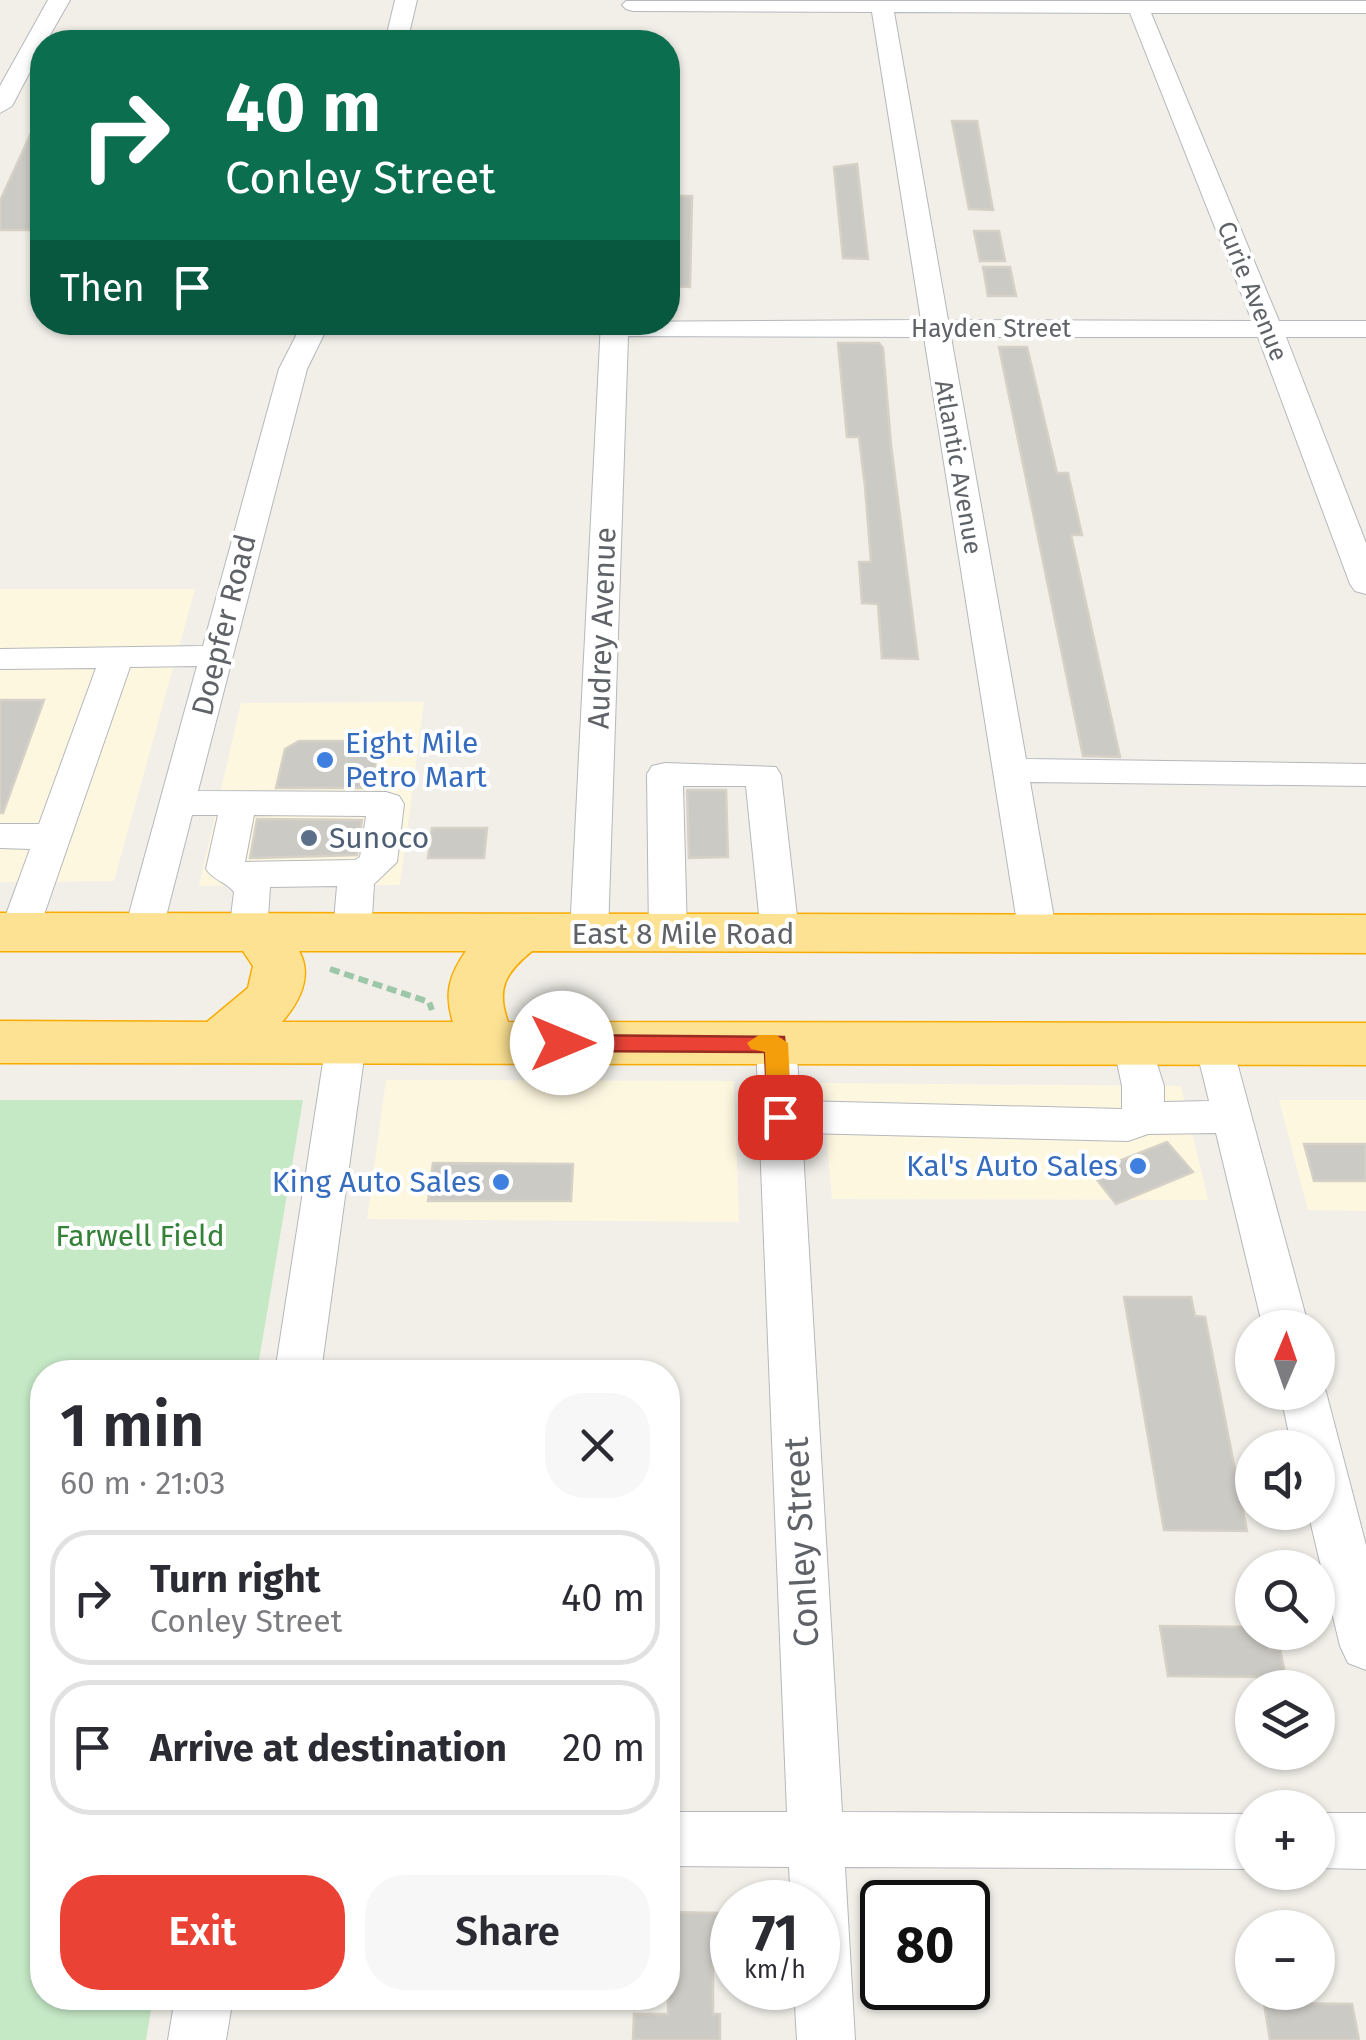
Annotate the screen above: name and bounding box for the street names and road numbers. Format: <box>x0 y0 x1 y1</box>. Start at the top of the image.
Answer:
street label: Curie Avenue <box>1210 217 1294 366</box>
street label: Hayden Street <box>911 314 1072 344</box>
street label: Atlantic Avenue <box>928 378 988 557</box>
street label: Audrey Avenue <box>580 527 624 729</box>
street label: Doepfer Road <box>184 530 264 720</box>
street label: East 8 Mile Road <box>572 916 794 952</box>
street label: Conley Street <box>775 1436 827 1648</box>

